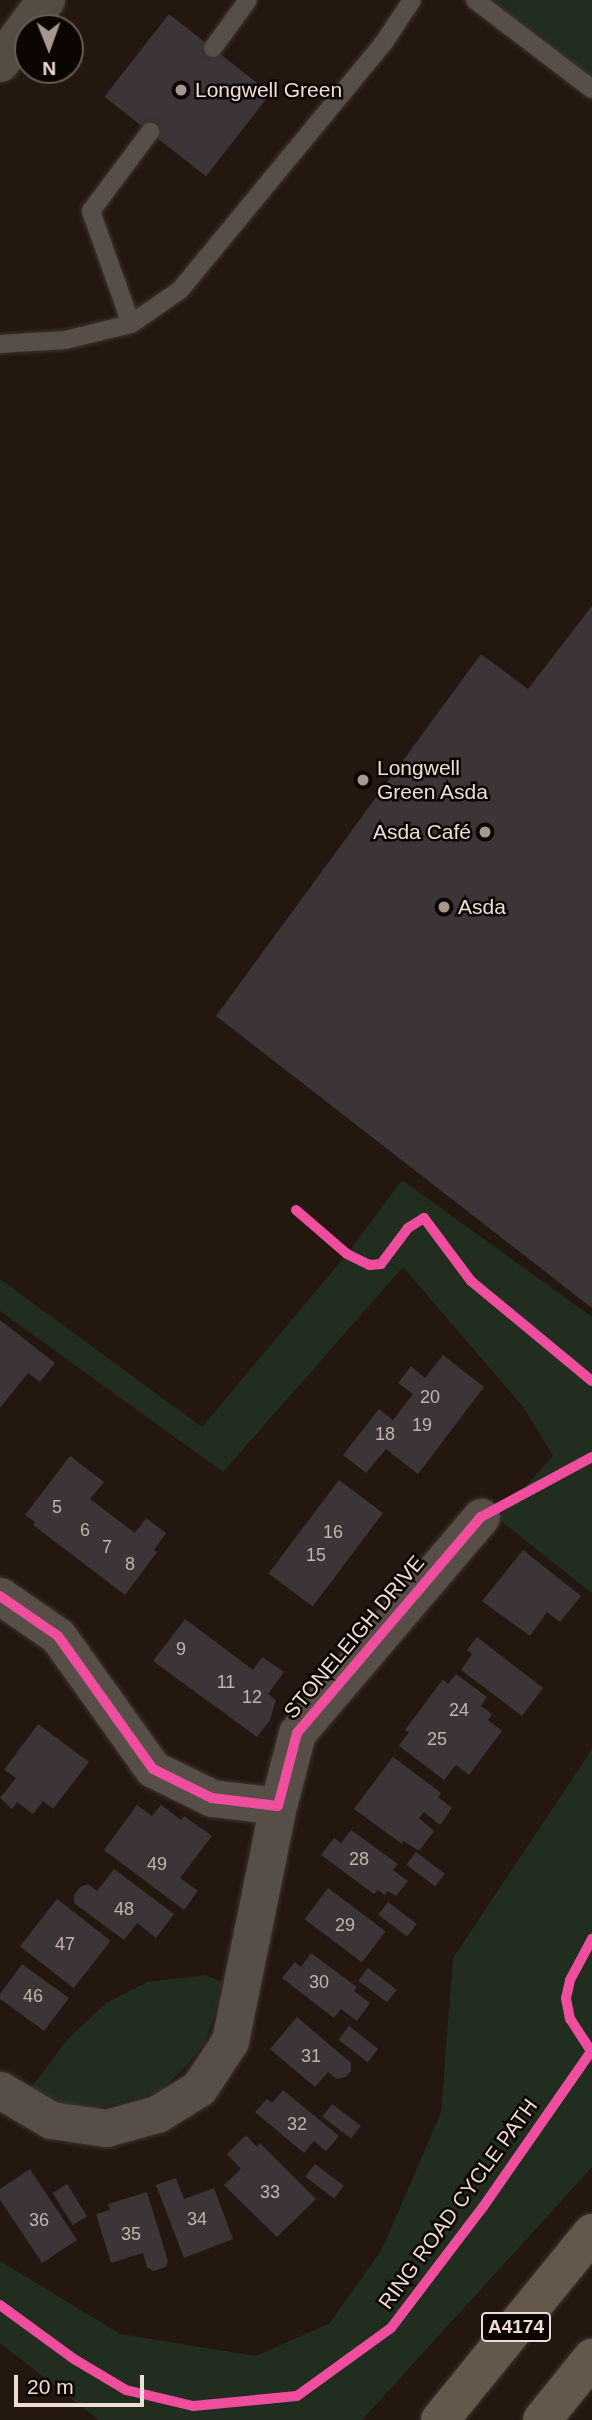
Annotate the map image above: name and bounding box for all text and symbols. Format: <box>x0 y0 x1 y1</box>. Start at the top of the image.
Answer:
north arrow <box>14 14 84 84</box>
text: N <box>42 58 56 79</box>
place label: Longwell Green <box>195 77 342 103</box>
marker: Longwell Green <box>173 82 189 98</box>
place label: Longwell Green Asda <box>377 755 489 805</box>
marker: Longwell Green Asda <box>355 772 371 788</box>
place label: Asda Café <box>373 819 471 845</box>
marker: Asda Café <box>477 824 493 840</box>
place label: Asda <box>458 894 506 920</box>
marker: Asda <box>436 899 452 915</box>
house number: 20 <box>420 1386 440 1408</box>
house number: 19 <box>412 1414 432 1436</box>
house number: 18 <box>375 1423 395 1445</box>
house number: 5 <box>52 1496 62 1518</box>
house number: 6 <box>80 1519 90 1541</box>
house number: 16 <box>323 1521 343 1543</box>
house number: 7 <box>102 1536 112 1558</box>
house number: 15 <box>306 1544 326 1566</box>
street label: STONELEIGH DRIVE <box>278 1550 430 1724</box>
house number: 8 <box>125 1553 135 1575</box>
house number: 9 <box>176 1638 186 1660</box>
house number: 11 <box>217 1671 235 1693</box>
house number: 12 <box>242 1686 262 1708</box>
house number: 24 <box>449 1699 469 1721</box>
house number: 25 <box>427 1728 447 1750</box>
house number: 28 <box>349 1848 369 1870</box>
house number: 49 <box>147 1853 167 1875</box>
house number: 48 <box>114 1898 134 1920</box>
house number: 29 <box>335 1914 355 1936</box>
house number: 47 <box>55 1933 75 1955</box>
house number: 30 <box>309 1971 329 1993</box>
house number: 46 <box>23 1985 43 2007</box>
house number: 31 <box>301 2045 321 2067</box>
street label: RING ROAD CYCLE PATH <box>373 2094 543 2314</box>
house number: 32 <box>287 2113 307 2135</box>
house number: 33 <box>260 2181 280 2203</box>
house number: 34 <box>187 2208 207 2230</box>
house number: 36 <box>29 2209 49 2231</box>
house number: 35 <box>121 2223 141 2245</box>
road number: A4174 <box>481 2312 551 2342</box>
scale bar <box>18 2360 147 2404</box>
text: 20 m <box>27 2375 74 2398</box>

